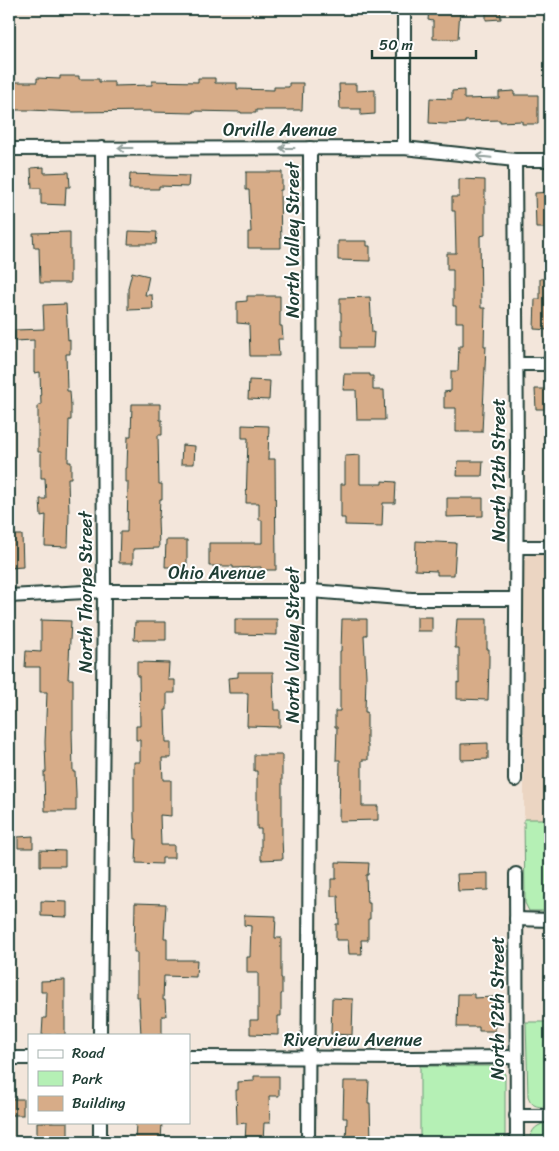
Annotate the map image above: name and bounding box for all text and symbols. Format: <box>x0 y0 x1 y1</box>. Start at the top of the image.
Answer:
scale bar <box>372 28 475 60</box>
text: 50 m <box>379 32 414 58</box>
street label: Orville Avenue <box>223 114 337 146</box>
one-way arrow <box>117 143 133 153</box>
one-way arrow <box>279 143 296 153</box>
one-way arrow <box>476 152 492 162</box>
street label: North Valley Street <box>277 161 309 318</box>
street label: North 12th Street <box>483 398 515 542</box>
street label: North Thorpe Street <box>70 510 102 673</box>
street label: Ohio Avenue <box>168 557 266 589</box>
street label: North Valley Street <box>277 566 309 723</box>
street label: North 12th Street <box>482 936 514 1080</box>
street label: Riverview Avenue <box>284 1024 422 1056</box>
legend <box>28 1034 190 1124</box>
text: Road <box>72 1040 105 1066</box>
text: Park <box>72 1066 103 1092</box>
text: Building <box>72 1090 126 1116</box>

